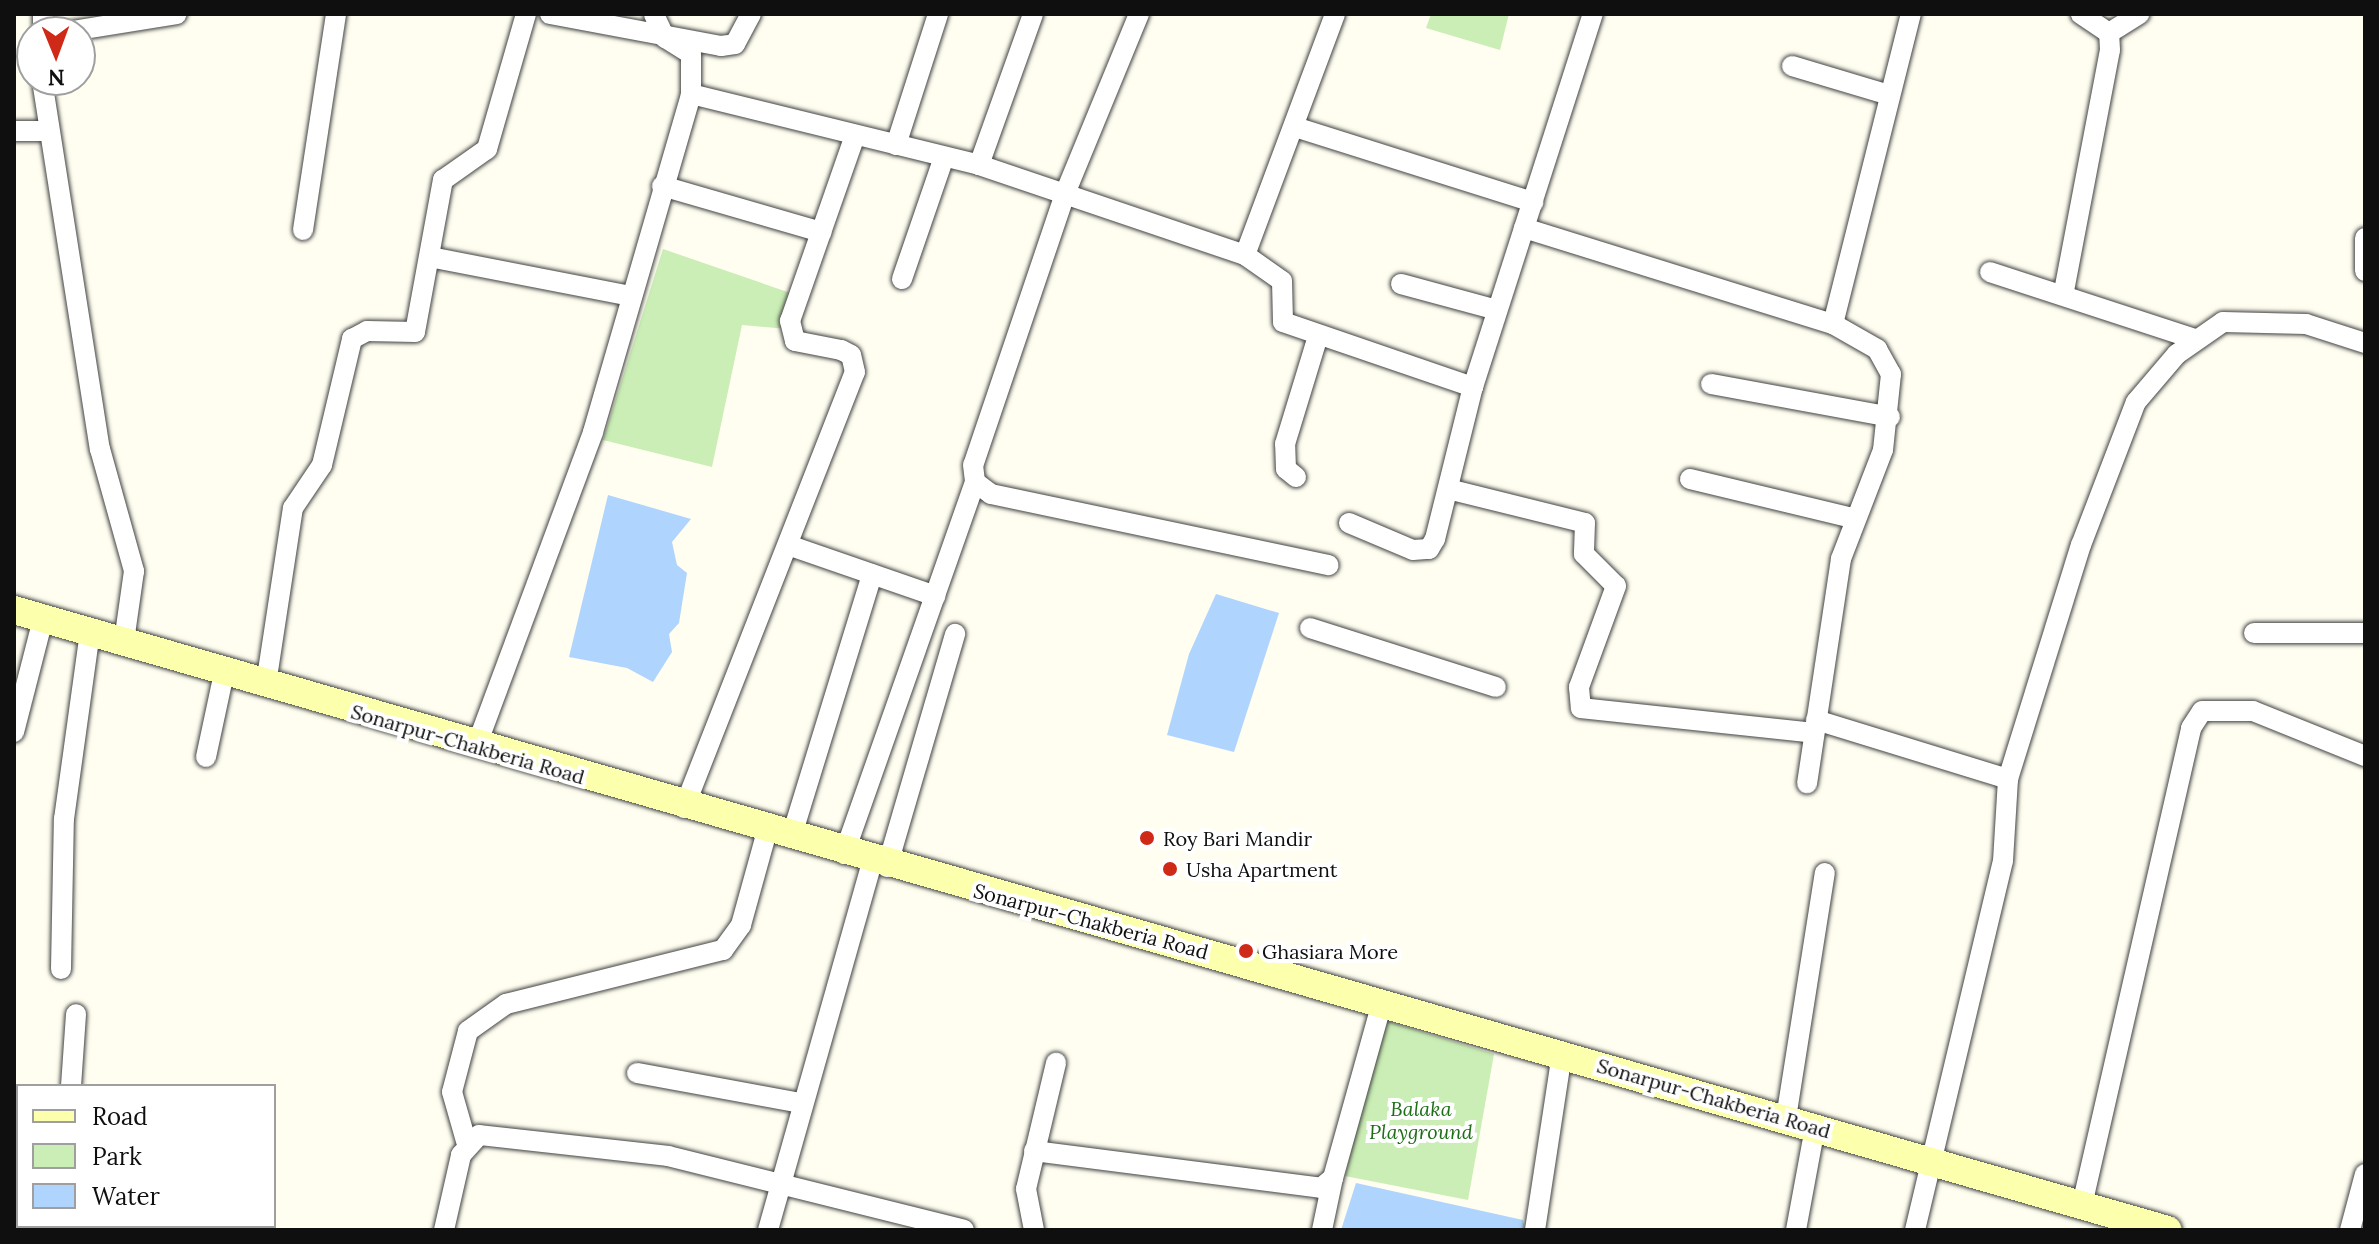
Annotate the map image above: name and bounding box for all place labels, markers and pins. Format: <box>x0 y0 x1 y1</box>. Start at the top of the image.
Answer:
place label: Roy Bari Mandir <box>1163 826 1312 850</box>
marker: Roy Bari Mandir <box>1138 829 1156 847</box>
place label: Usha Apartment <box>1186 857 1337 881</box>
marker: Usha Apartment <box>1161 860 1179 878</box>
place label: Ghasiara More <box>1262 939 1398 963</box>
marker: Ghasiara More <box>1237 942 1255 960</box>

